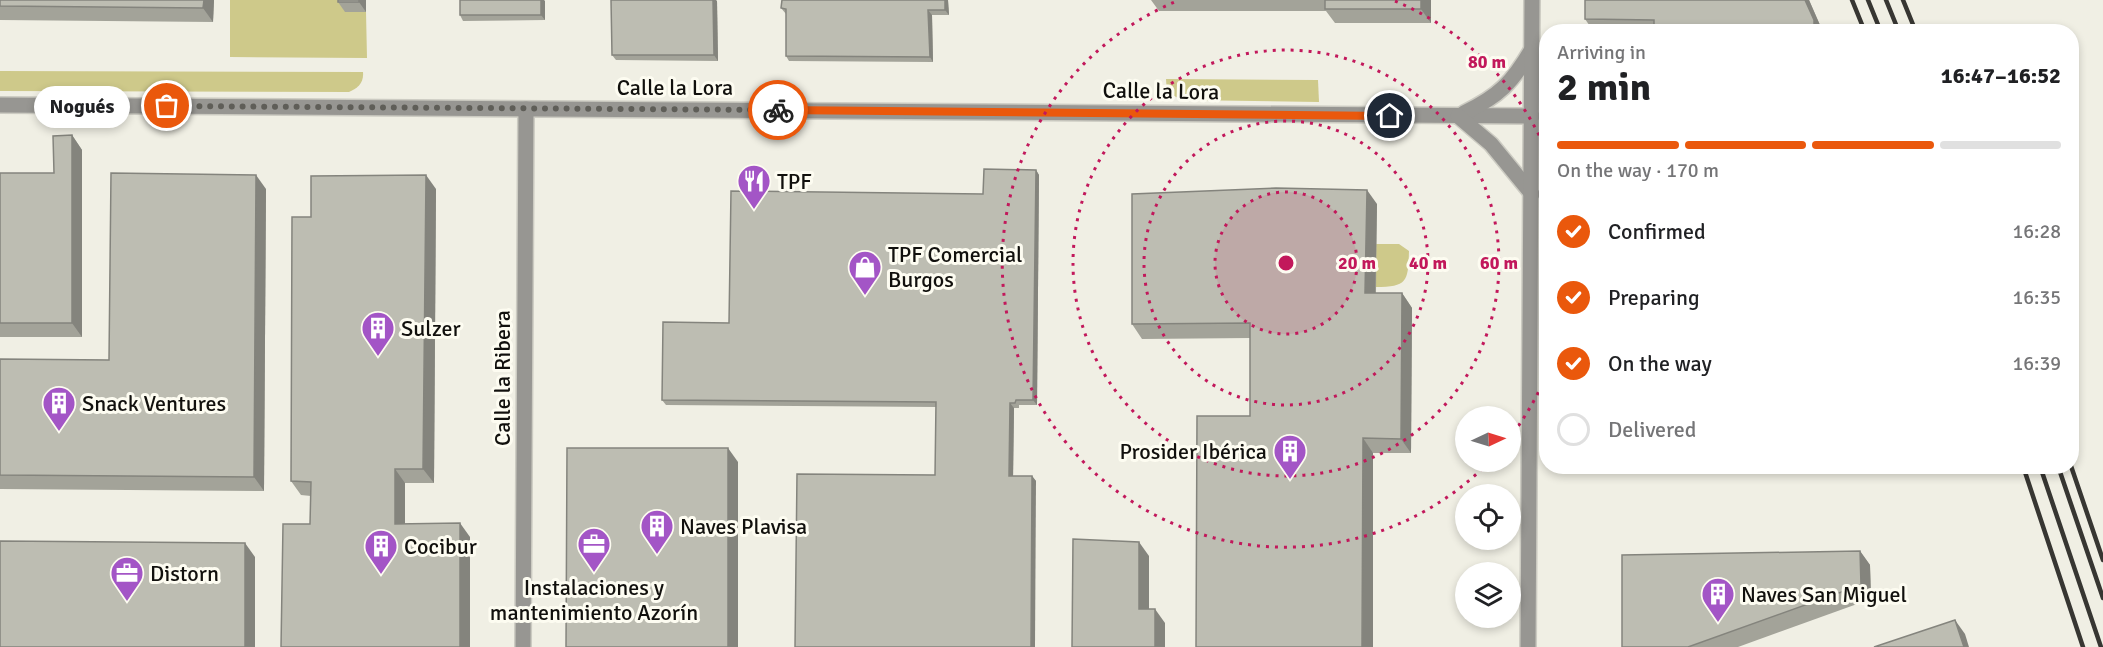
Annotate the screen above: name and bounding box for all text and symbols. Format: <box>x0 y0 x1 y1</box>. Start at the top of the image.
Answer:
text: Arriving in <box>1557 40 1646 65</box>
text: 80 m <box>1468 51 1506 73</box>
text: 16:47–16:52 <box>1941 62 2061 89</box>
text: 2 min <box>1557 63 1651 111</box>
street label: Calle la Lora <box>617 74 733 101</box>
street label: Calle la Lora <box>1102 76 1220 106</box>
pin <box>141 80 192 131</box>
courier <box>748 80 808 140</box>
callout: Nogués <box>35 85 131 127</box>
icon: bag <box>150 89 183 122</box>
pin <box>1364 90 1415 141</box>
text: Nogués <box>50 94 114 119</box>
icon: bike <box>762 94 795 127</box>
icon: home <box>1373 99 1406 132</box>
text: On the way · 170 m <box>1557 158 1719 183</box>
restaurant icon: TPF <box>736 163 772 210</box>
place label: TPF <box>777 168 812 195</box>
icon: check <box>1557 215 1590 248</box>
text: Confirmed <box>1608 218 1706 245</box>
text: 16:28 <box>2012 219 2061 244</box>
place label: TPF Comercial Burgos <box>888 241 1023 293</box>
shop icon: TPF Comercial Burgos <box>847 249 883 296</box>
text: 20 m <box>1338 252 1376 274</box>
text: 40 m <box>1409 252 1447 274</box>
text: 60 m <box>1480 252 1518 274</box>
centre of rings <box>1276 253 1296 273</box>
icon: check <box>1557 281 1590 314</box>
text: Preparing <box>1608 284 1700 311</box>
text: 16:35 <box>2012 285 2061 310</box>
building icon: Sulzer <box>360 310 396 357</box>
street label: Calle la Ribera <box>489 310 516 446</box>
place label: Sulzer <box>401 315 461 342</box>
icon: check <box>1557 347 1590 380</box>
text: On the way <box>1608 350 1712 377</box>
text: 16:39 <box>2012 351 2061 376</box>
building icon: Snack Ventures <box>41 385 77 432</box>
place label: Snack Ventures <box>82 390 226 417</box>
north arrow <box>1455 406 1521 472</box>
map controls <box>1455 406 1521 628</box>
text: Delivered <box>1608 416 1696 443</box>
building icon: Prosider Ibérica <box>1272 433 1308 480</box>
place label: Prosider Ibérica <box>1119 438 1267 465</box>
button: locate <box>1455 484 1521 550</box>
building icon: Naves Plavisa <box>639 508 675 555</box>
place label: Naves Plavisa <box>680 513 807 540</box>
office icon: Instalaciones y mantenimiento Azorín <box>576 526 612 573</box>
building icon: Cocibur <box>363 528 399 575</box>
place label: Cocibur <box>404 533 477 560</box>
office icon: Distorn <box>109 555 145 602</box>
place label: Distorn <box>150 560 219 587</box>
button: layers <box>1455 562 1521 628</box>
place label: Instalaciones y mantenimiento Azorín <box>490 574 698 626</box>
building icon: Naves San Miguel <box>1700 576 1736 623</box>
place label: Naves San Miguel <box>1741 581 1907 608</box>

